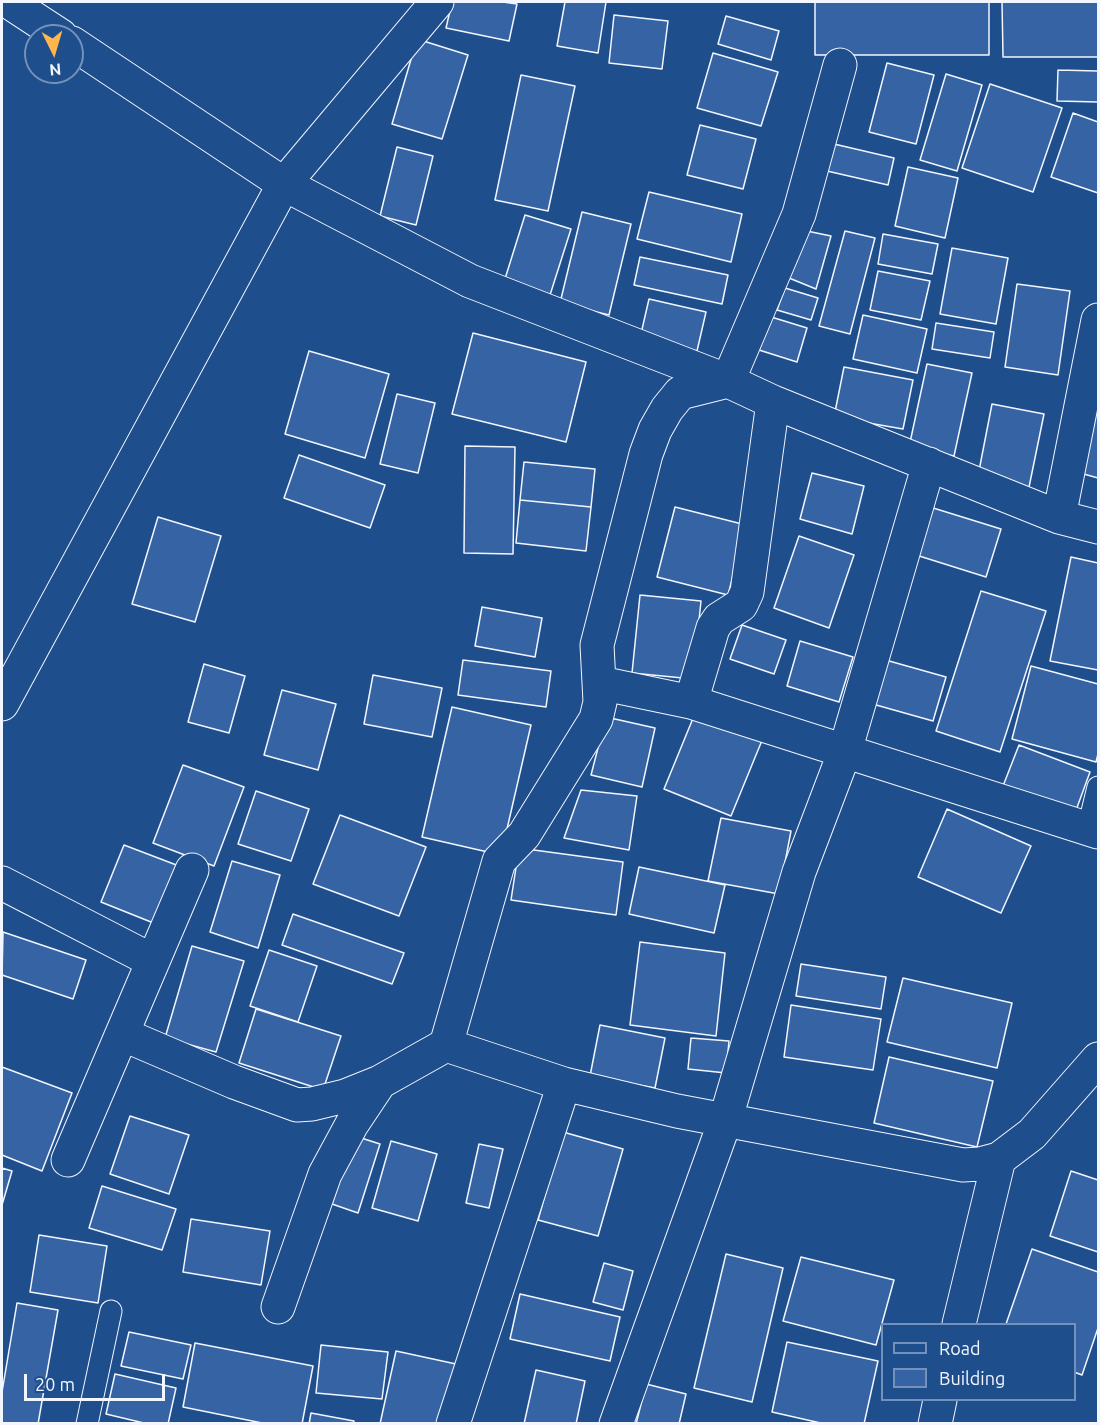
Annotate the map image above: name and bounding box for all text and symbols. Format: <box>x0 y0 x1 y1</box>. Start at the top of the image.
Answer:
north arrow <box>24 24 84 84</box>
text: N <box>49 60 62 79</box>
legend <box>881 1323 1076 1401</box>
text: Road <box>939 1338 981 1358</box>
scale bar <box>27 1362 168 1400</box>
text: Building <box>939 1368 1005 1388</box>
text: 20 m <box>35 1374 75 1394</box>

